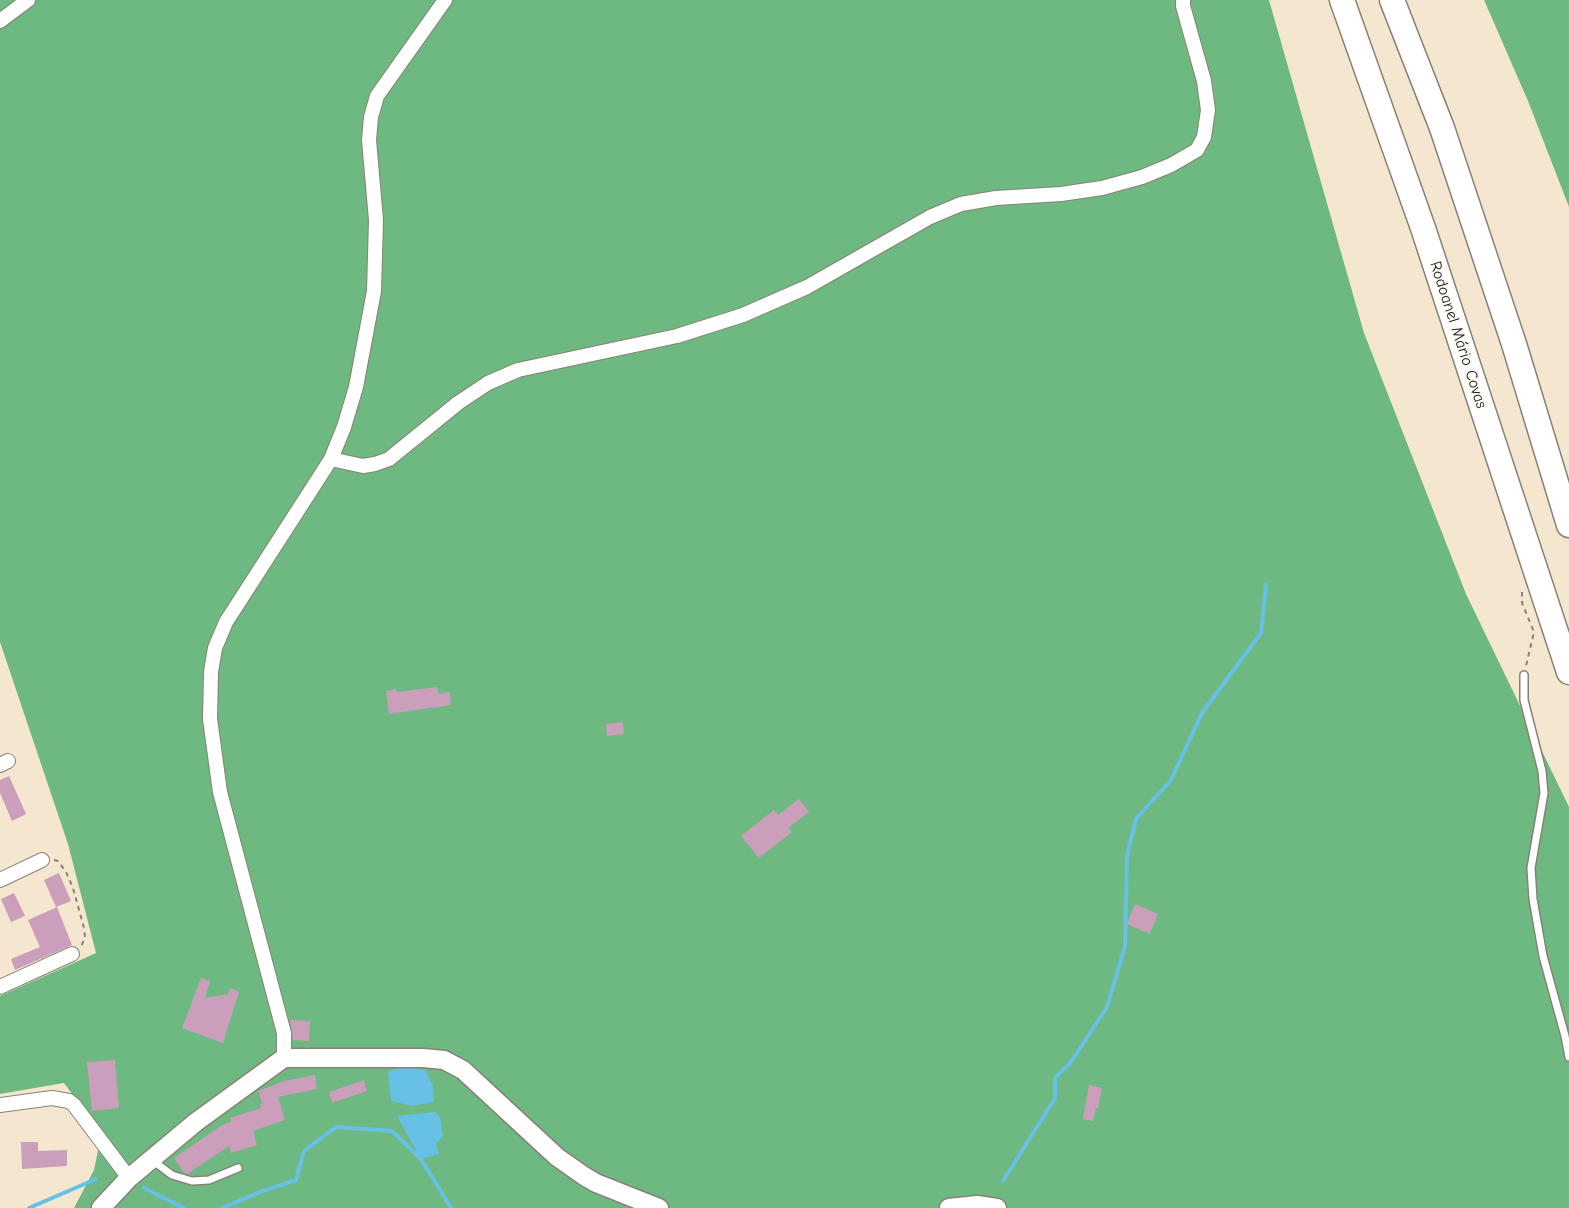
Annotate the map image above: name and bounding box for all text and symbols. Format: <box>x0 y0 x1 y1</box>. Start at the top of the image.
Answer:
street label: Rodoanel Mário Covas <box>1425 259 1491 411</box>

